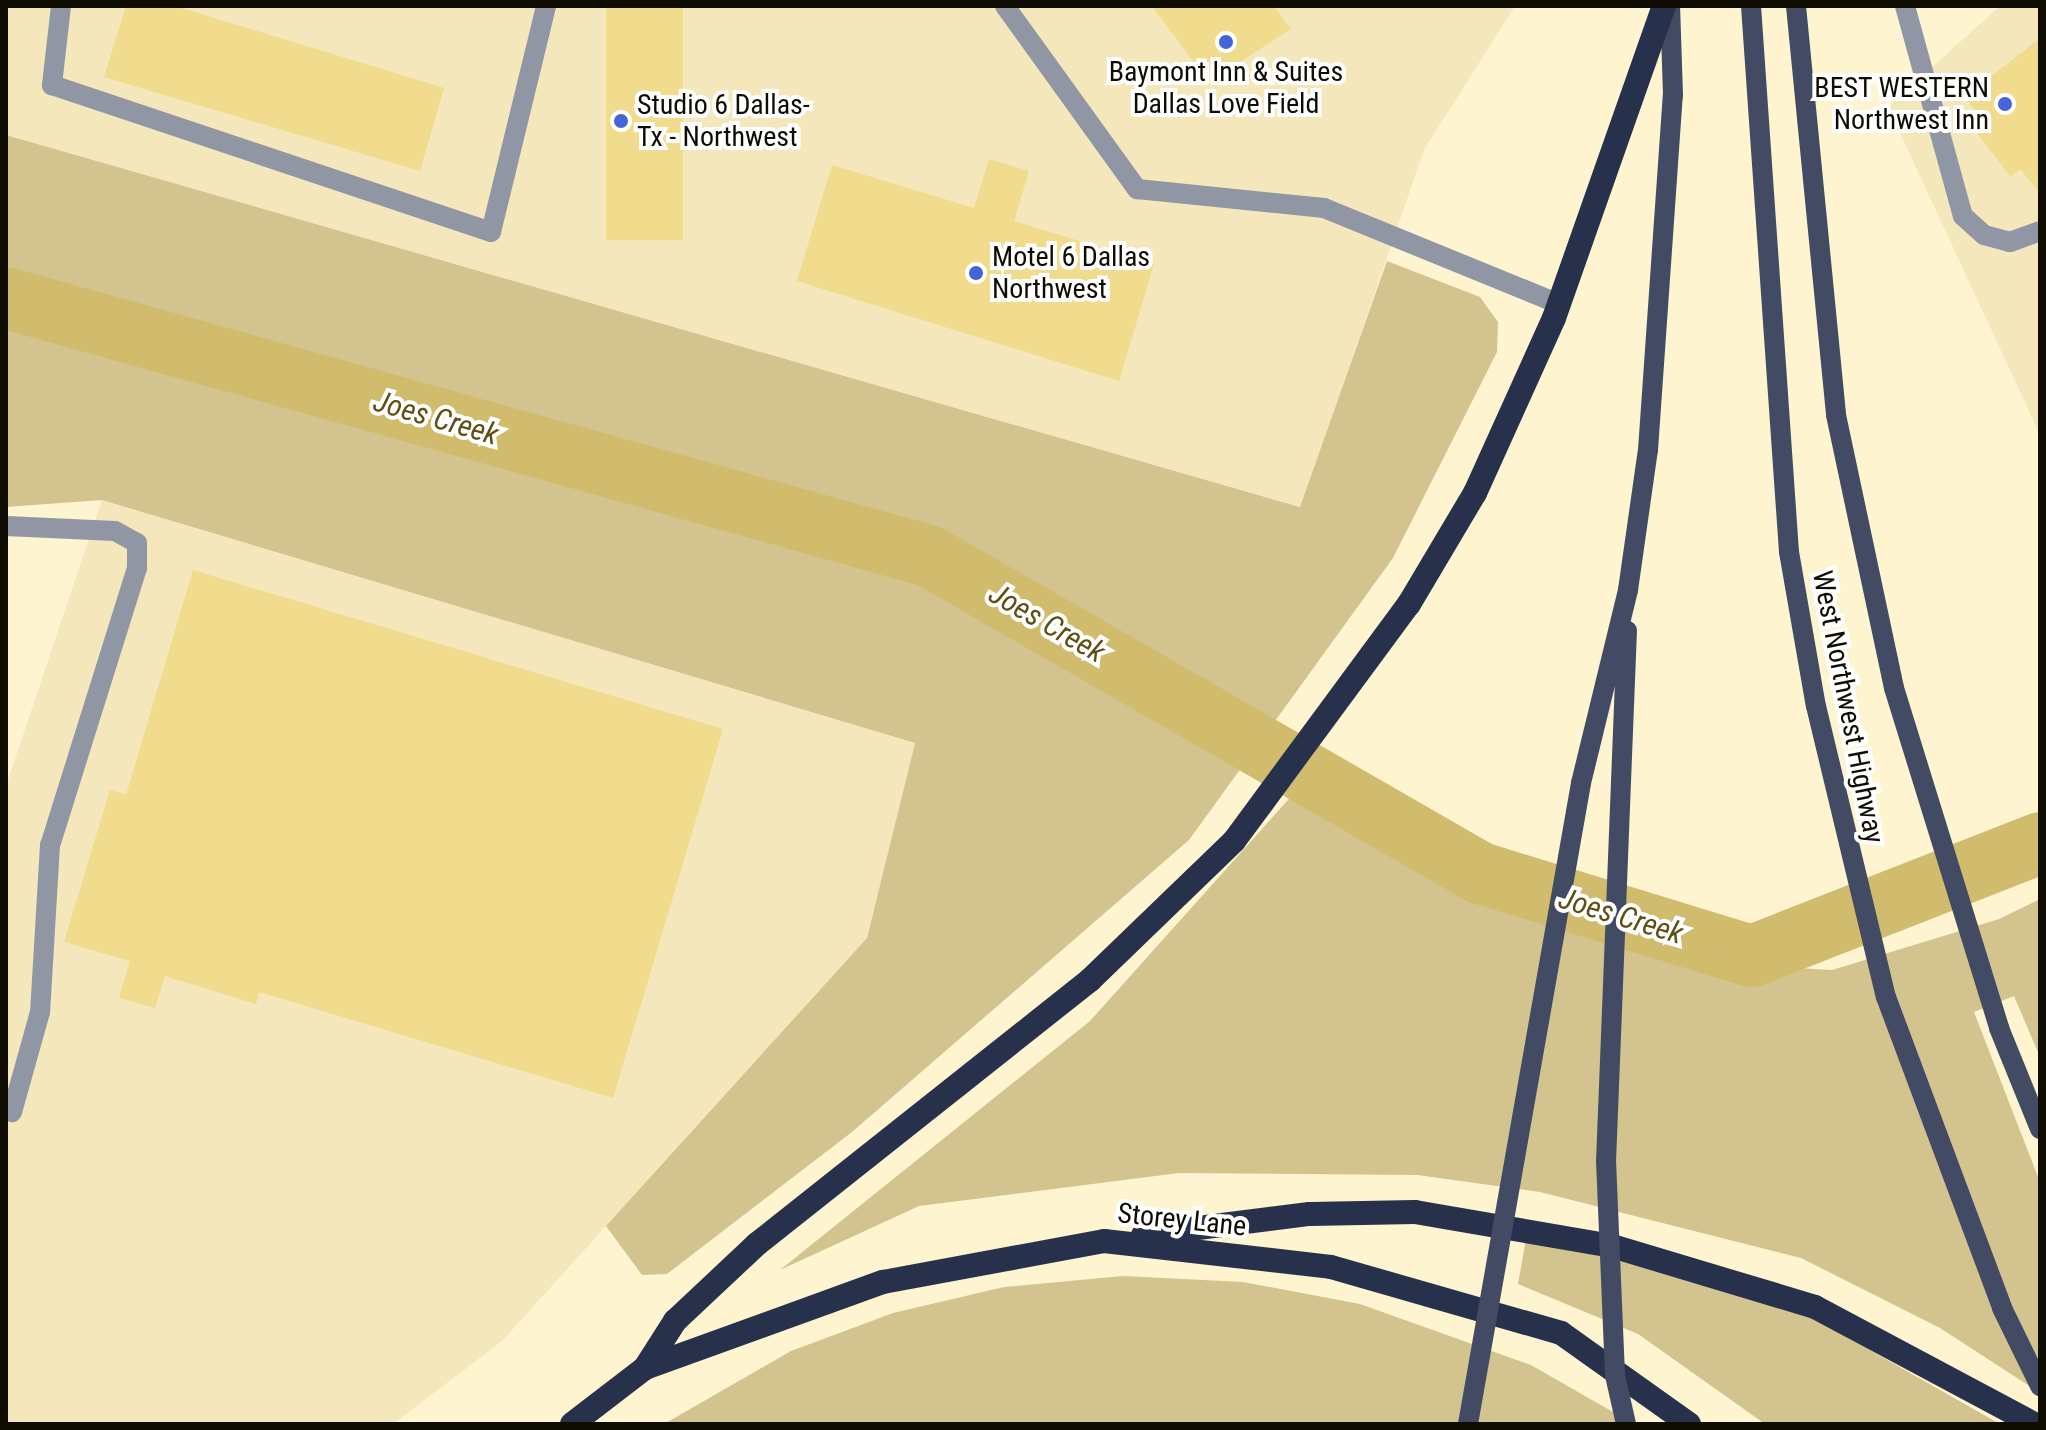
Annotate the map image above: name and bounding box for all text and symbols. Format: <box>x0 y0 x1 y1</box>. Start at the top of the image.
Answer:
marker: Baymont Inn & Suites Dallas Love Field <box>1217 33 1235 51</box>
place label: Baymont Inn & Suites Dallas Love Field <box>1109 55 1343 121</box>
place label: BEST WESTERN Northwest Inn <box>1814 71 1989 137</box>
place label: Studio 6 Dallas- Tx - Northwest <box>637 88 810 154</box>
marker: BEST WESTERN Northwest Inn <box>1996 95 2014 113</box>
marker: Studio 6 Dallas- Tx - Northwest <box>612 112 630 130</box>
place label: Motel 6 Dallas Northwest <box>992 240 1150 306</box>
marker: Motel 6 Dallas Northwest <box>967 264 985 282</box>
water label: Joes Creek <box>370 383 502 453</box>
street label: West Northwest Highway <box>1805 568 1891 846</box>
water label: Joes Creek <box>983 575 1111 671</box>
water label: Joes Creek <box>1555 880 1687 952</box>
street label: Storey Lane <box>1116 1197 1248 1243</box>

